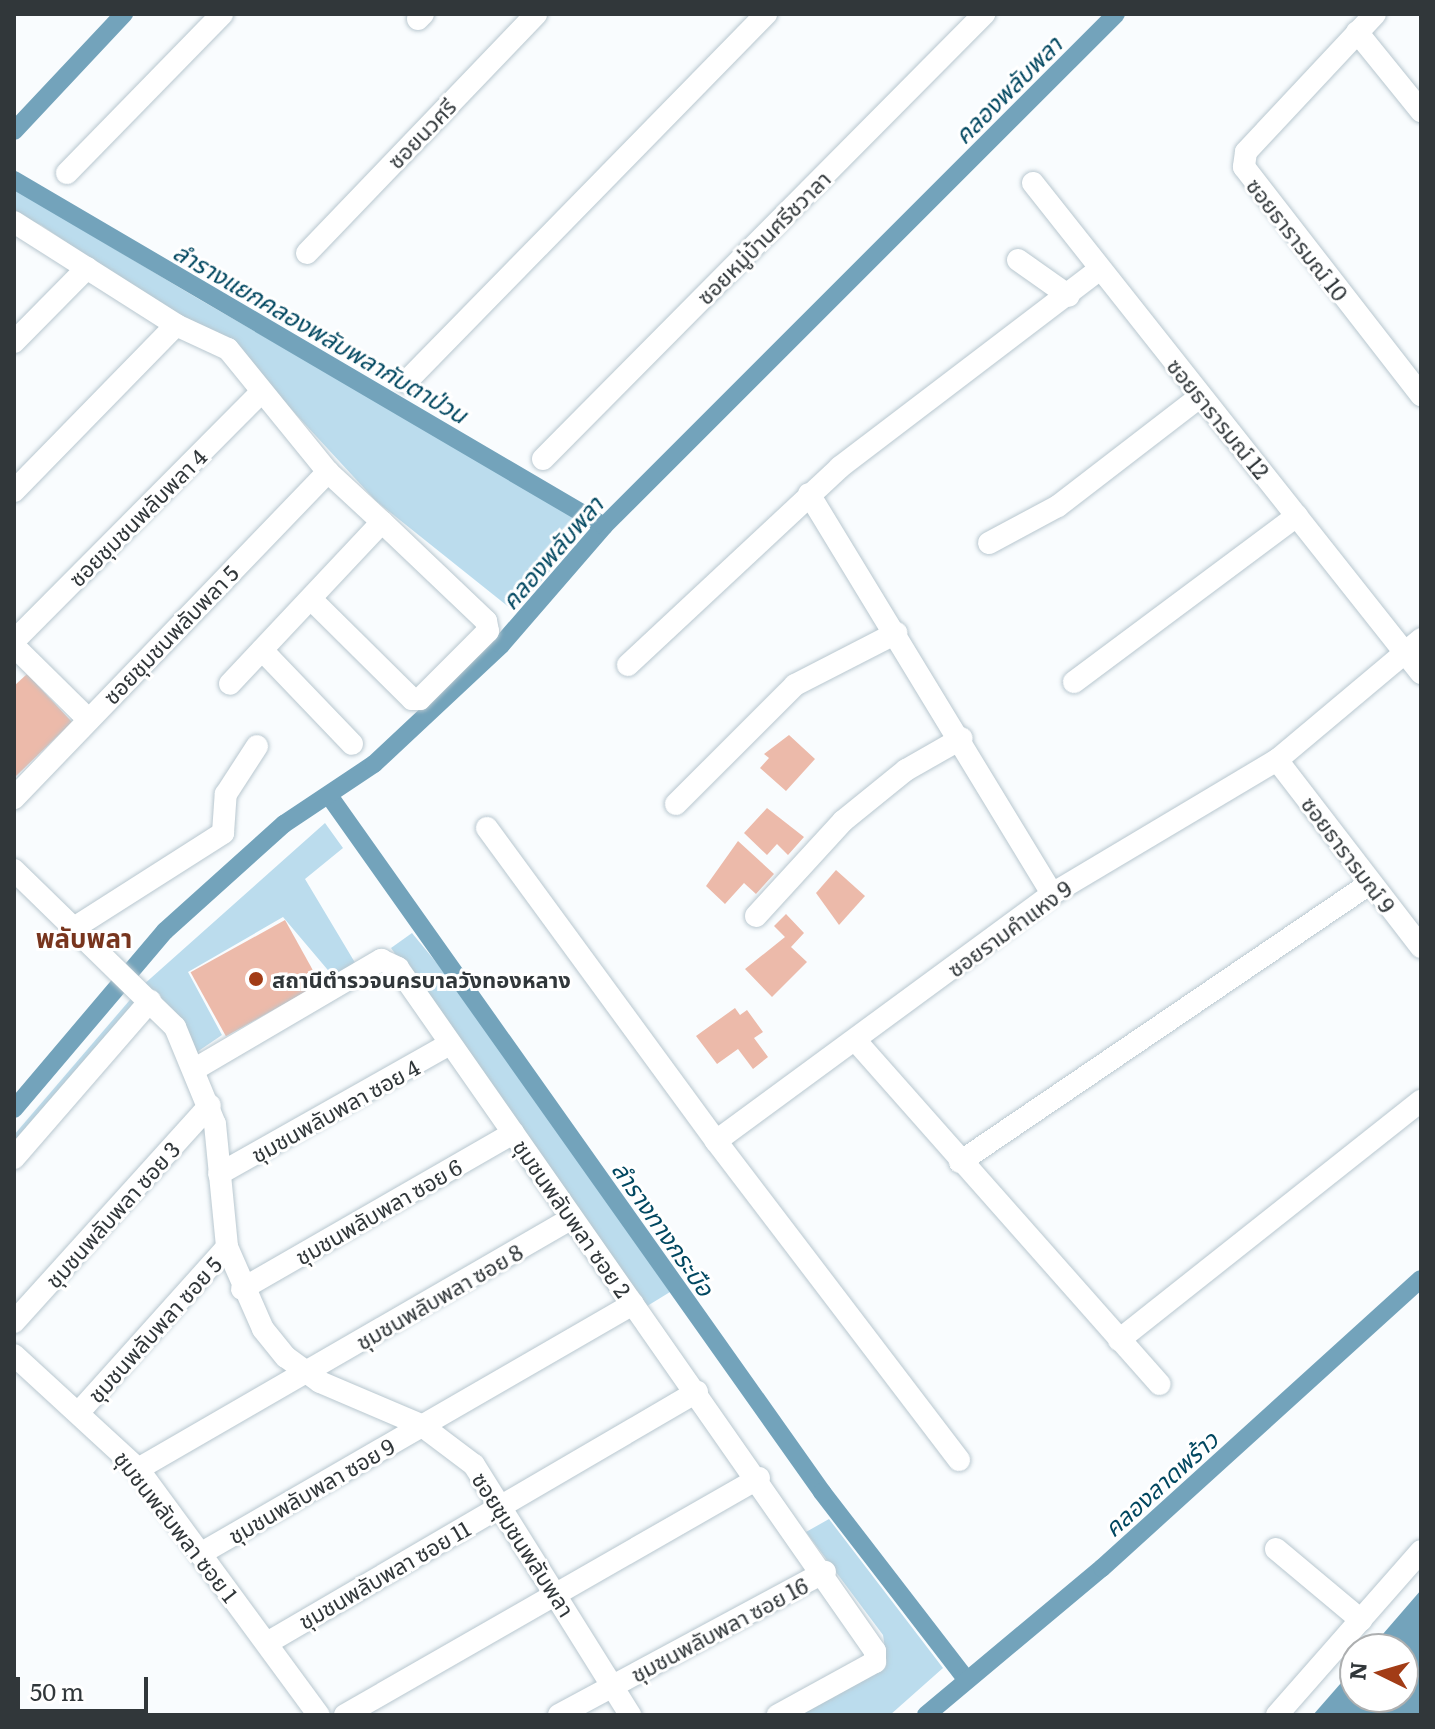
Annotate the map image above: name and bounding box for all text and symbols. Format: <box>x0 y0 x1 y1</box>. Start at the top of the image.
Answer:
water label: คลองพลับพลา <box>947 29 1067 149</box>
street label: ซอยนวศรี <box>381 93 461 173</box>
street label: ซอยหมู่บ้านศรีชวาลา <box>691 165 835 309</box>
street label: ซอยธารารมณ์ 10 <box>1242 172 1354 306</box>
water label: ลำรางแยกคลองพลับพลากับตาป่วน <box>169 236 473 428</box>
street label: ซอยธารารมณ์ 12 <box>1162 352 1276 484</box>
street label: ซอยชุมชนพลับพลา 4 <box>63 443 211 591</box>
water label: คลองพลับพลา <box>494 490 608 614</box>
street label: ซอยชุมชนพลับพลา 5 <box>97 559 243 709</box>
street label: ซอยธารารมณ์ 9 <box>1297 791 1401 917</box>
street label: ซอยรามคำแหง 9 <box>942 874 1076 982</box>
district label: พลับพลา <box>36 921 132 953</box>
place label: สถานีตำรวจนครบาลวังทองหลาง <box>272 966 571 992</box>
marker: สถานีตำรวจนครบาลวังทองหลาง <box>247 970 265 988</box>
street label: ชุมชนพลับพลา ซอย 4 <box>246 1053 424 1167</box>
street label: ชุมชนพลับพลา ซอย 2 <box>509 1134 637 1302</box>
street label: ชุมชนพลับพลา ซอย 3 <box>39 1135 185 1293</box>
street label: ชุมชนพลับพลา ซอย 6 <box>290 1153 466 1269</box>
water label: ลำรางทางกระบือ <box>607 1155 721 1301</box>
street label: ชุมชนพลับพลา ซอย 8 <box>351 1238 527 1354</box>
street label: ชุมชนพลับพลา ซอย 5 <box>82 1251 226 1407</box>
water label: คลองลาดพร้าว <box>1097 1424 1223 1542</box>
street label: ชุมชนพลับพลา ซอย 9 <box>223 1432 399 1548</box>
street label: ชุมชนพลับพลา ซอย 1 <box>110 1445 244 1607</box>
street label: ซอยชุมชนพลับพลา <box>467 1467 581 1621</box>
street label: ชุมชนพลับพลา ซอย 11 <box>294 1514 474 1634</box>
street label: ชุมชนพลับพลา ซอย 16 <box>626 1571 812 1687</box>
north arrow <box>1339 1633 1419 1713</box>
text: N <box>1339 1660 1374 1682</box>
scale bar <box>20 1661 152 1711</box>
text: 50 m <box>30 1673 84 1708</box>

